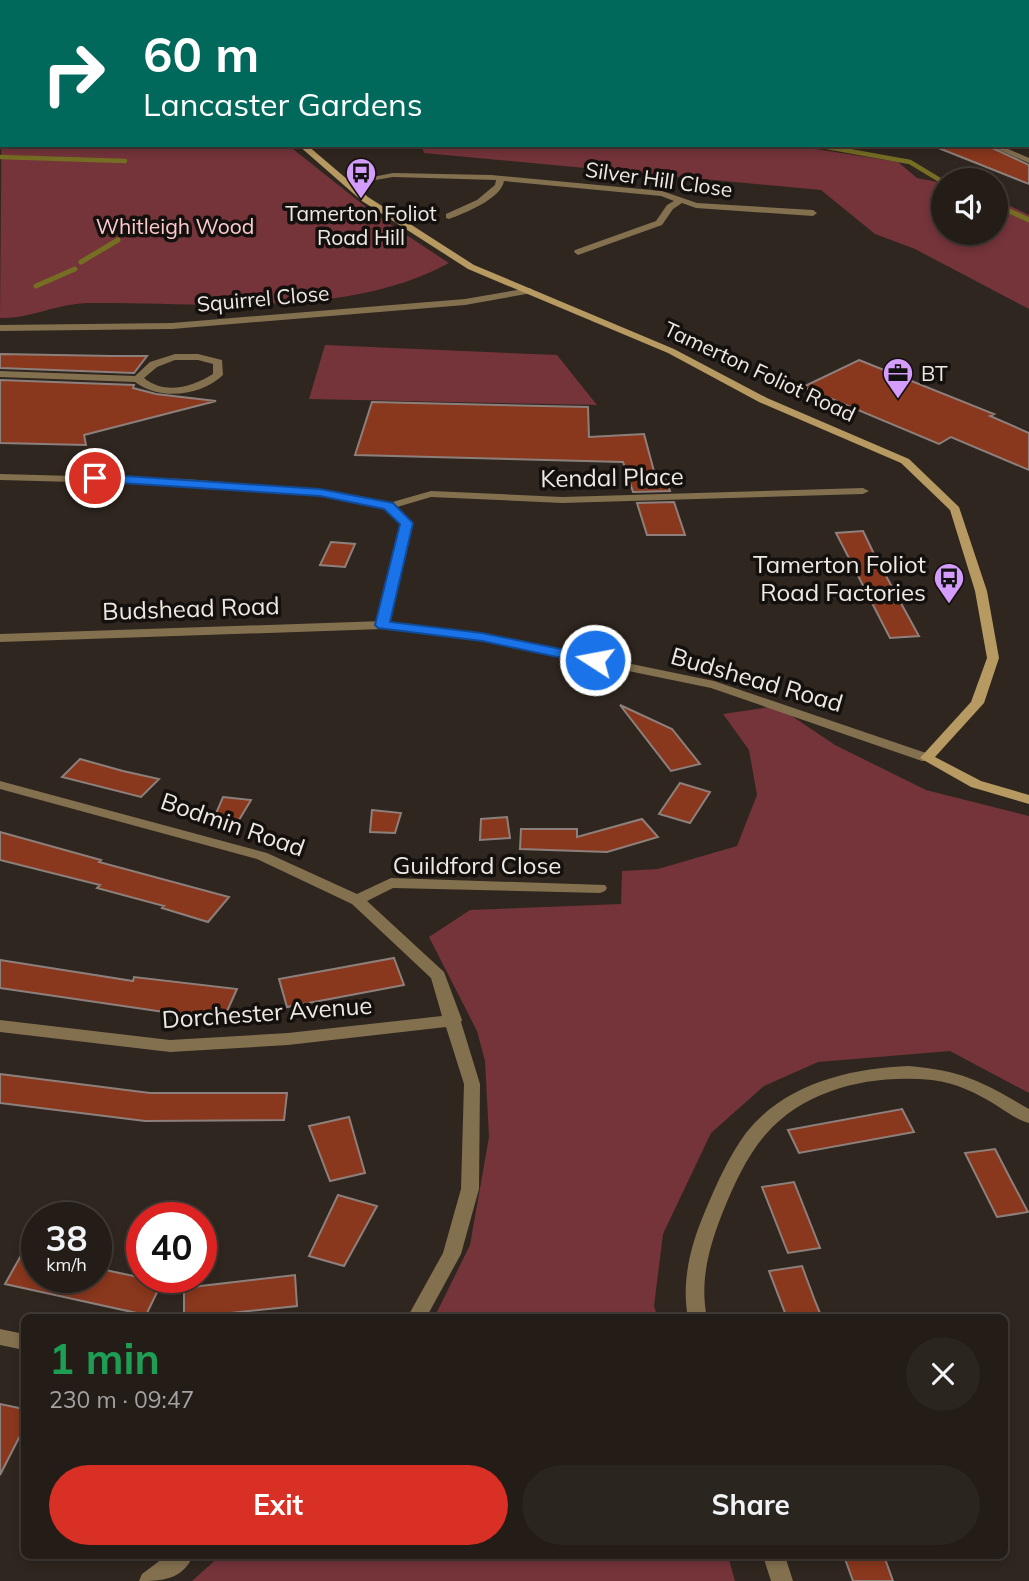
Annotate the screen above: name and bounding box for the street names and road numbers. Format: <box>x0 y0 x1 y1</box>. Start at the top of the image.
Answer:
street label: Silver Hill Close <box>584 156 734 202</box>
street label: Squirrel Close <box>196 279 330 317</box>
street label: Tamerton Foliot Road <box>660 315 860 427</box>
street label: Kendal Place <box>540 461 684 493</box>
street label: Budshead Road <box>102 590 280 626</box>
street label: Budshead Road <box>668 640 846 718</box>
street label: Bodmin Road <box>157 785 309 863</box>
street label: Guildford Close <box>393 850 561 880</box>
street label: Dorchester Avenue <box>161 990 373 1034</box>

